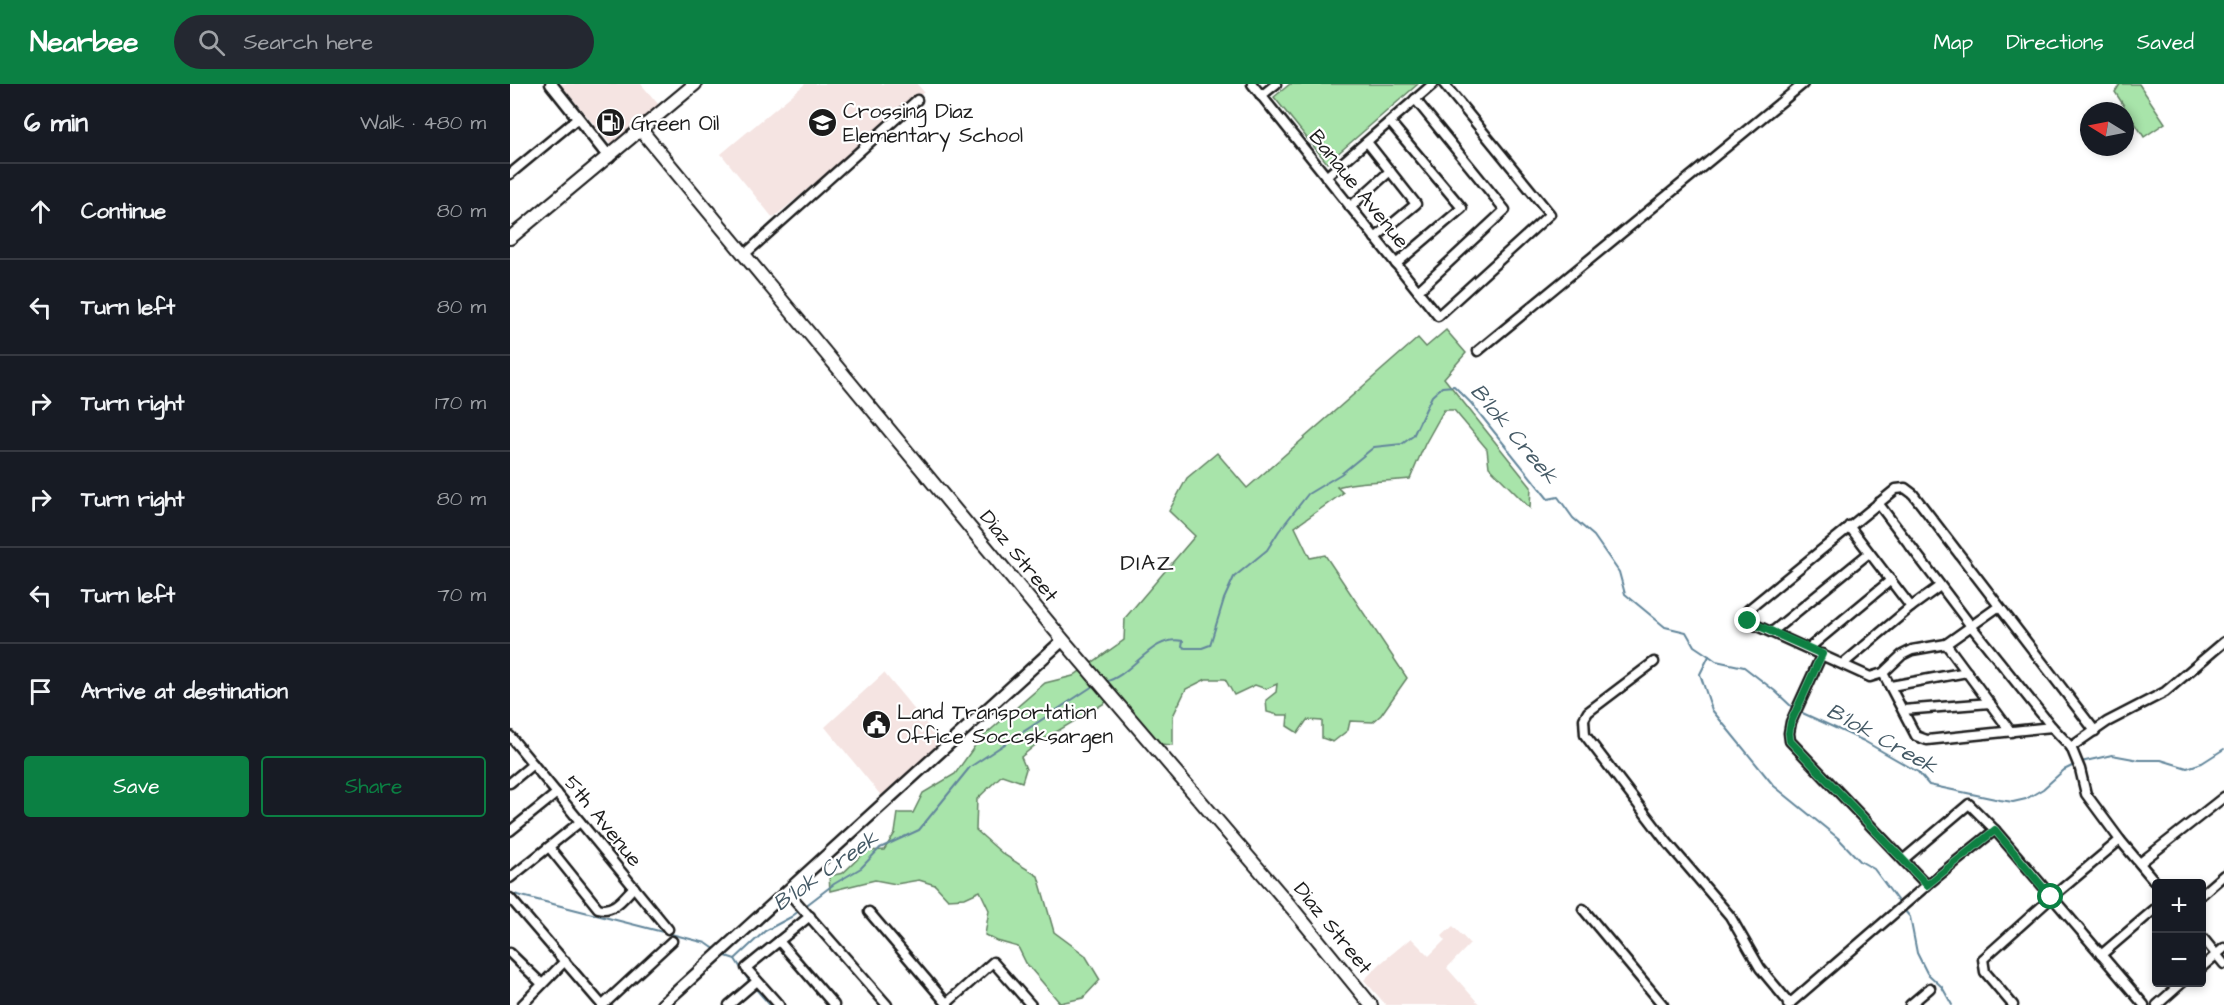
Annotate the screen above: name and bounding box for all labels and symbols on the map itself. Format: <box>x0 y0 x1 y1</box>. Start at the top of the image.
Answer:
place label: Crossing Diaz Elementary School <box>843 97 1023 152</box>
north arrow <box>2080 102 2134 156</box>
fuel station icon: Green Oil <box>594 107 626 139</box>
school or university icon: Crossing Diaz Elementary School <box>806 107 838 139</box>
place label: Green Oil <box>631 109 719 138</box>
street label: Banaue Avenue <box>1302 123 1416 255</box>
water label: B'lok Creek <box>1463 377 1566 491</box>
street label: Diaz Street <box>973 504 1066 609</box>
district label: DIAZ <box>1121 548 1175 579</box>
route end <box>1734 607 1760 633</box>
water label: B'lok Creek <box>1821 696 1943 782</box>
place label: Land Transportation Office Soccsksargen <box>897 698 1113 753</box>
public building icon: Land Transportation Office Soccsksargen <box>860 708 892 740</box>
street label: 5th Avenue <box>557 769 649 873</box>
water label: B'lok Creek <box>767 823 885 919</box>
street label: Diaz Street <box>1287 876 1380 981</box>
route start <box>2037 883 2063 909</box>

